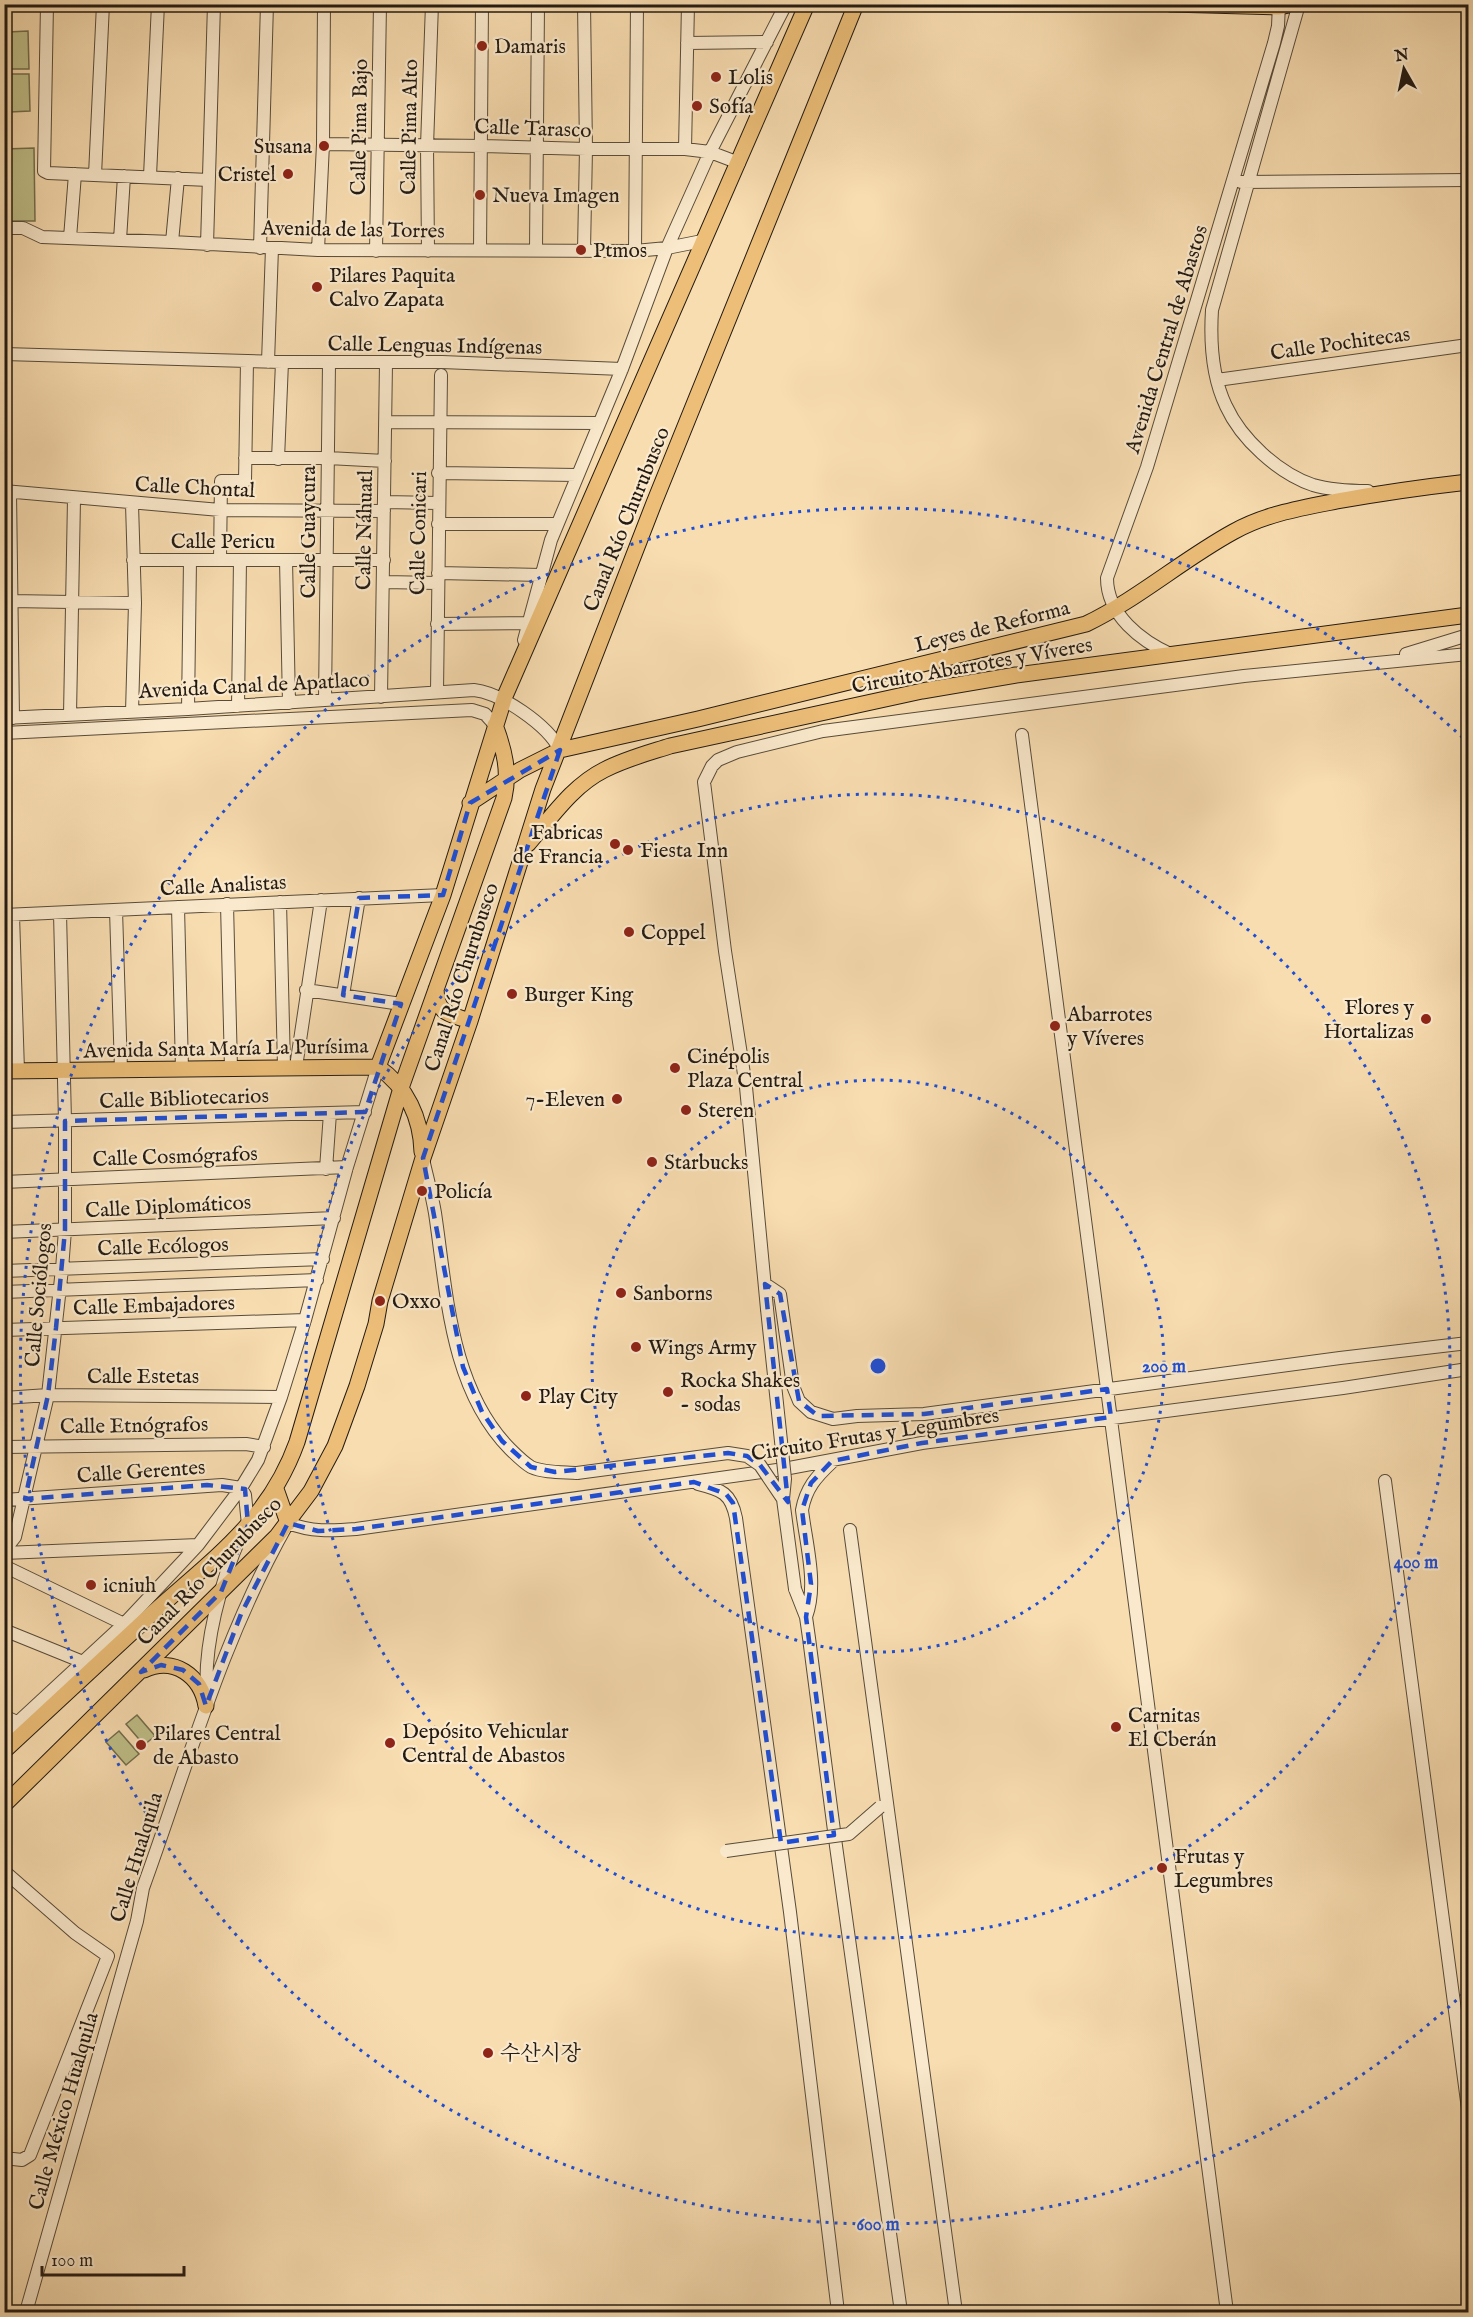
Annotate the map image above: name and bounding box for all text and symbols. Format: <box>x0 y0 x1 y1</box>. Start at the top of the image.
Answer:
place label: Damaris <box>494 34 566 61</box>
marker: Damaris <box>475 39 489 53</box>
north arrow <box>1374 39 1434 99</box>
text: N <box>1393 45 1411 67</box>
street label: Calle Pima Bajo <box>346 58 375 196</box>
street label: Calle Pima Alto <box>396 59 425 195</box>
place label: Lolis <box>728 65 773 92</box>
marker: Lolis <box>709 70 723 84</box>
place label: Sofía <box>709 94 754 121</box>
marker: Sofía <box>690 99 704 113</box>
street label: Calle Tarasco <box>474 114 592 145</box>
place label: Susana <box>254 134 313 161</box>
marker: Susana <box>317 139 331 153</box>
place label: Cristel <box>218 162 276 189</box>
marker: Cristel <box>281 167 295 181</box>
place label: Nueva Imagen <box>492 183 620 210</box>
marker: Nueva Imagen <box>473 188 487 202</box>
street label: Avenida de las Torres <box>260 215 445 246</box>
street label: Avenida Central de Abastos <box>1120 222 1215 458</box>
place label: Ptmos <box>593 238 647 265</box>
marker: Ptmos <box>574 243 588 257</box>
place label: Pilares Paquita Calvo Zapata <box>329 263 456 314</box>
marker: Pilares Paquita Calvo Zapata <box>310 280 324 294</box>
street label: Calle Pochitecas <box>1269 321 1412 368</box>
street label: Calle Lenguas Indígenas <box>327 331 543 362</box>
street label: Canal Río Churubusco <box>578 423 677 616</box>
street label: Calle Guaycura <box>296 465 323 598</box>
street label: Calle Náhuatl <box>351 469 380 590</box>
street label: Calle Conicari <box>405 471 434 595</box>
street label: Calle Chontal <box>134 472 256 505</box>
street label: Calle Pericu <box>171 529 275 556</box>
street label: Leyes de Reforma <box>912 595 1074 660</box>
street label: Circuito Abarrotes y Víveres <box>850 632 1095 701</box>
street label: Avenida Canal de Apatlaco <box>137 667 370 706</box>
place label: Fabricas de Francia <box>513 820 604 871</box>
marker: Fabricas de Francia <box>608 837 622 851</box>
place label: Fiesta Inn <box>640 838 728 865</box>
marker: Fiesta Inn <box>621 843 635 857</box>
street label: Calle Analistas <box>159 870 287 903</box>
street label: Canal Río Churubusco <box>419 879 506 1075</box>
place label: Coppel <box>641 920 706 947</box>
marker: Coppel <box>622 925 636 939</box>
place label: Burger King <box>524 982 634 1009</box>
marker: Burger King <box>505 987 519 1001</box>
place label: Flores y Hortalizas <box>1323 995 1415 1046</box>
place label: Abarrotes y Víveres <box>1066 1002 1152 1053</box>
marker: Flores y Hortalizas <box>1419 1012 1433 1026</box>
marker: Abarrotes y Víveres <box>1048 1019 1062 1033</box>
street label: Avenida Santa María La Purísima <box>82 1033 370 1066</box>
place label: Cinépolis Plaza Central <box>687 1044 803 1095</box>
marker: Cinépolis Plaza Central <box>668 1061 682 1075</box>
street label: Calle Bibliotecarios <box>99 1083 269 1116</box>
place label: 7-Eleven <box>526 1087 605 1114</box>
marker: 7-Eleven <box>610 1092 624 1106</box>
place label: Steren <box>698 1098 754 1125</box>
marker: Steren <box>679 1103 693 1117</box>
street label: Calle Cosmógrafos <box>92 1141 258 1174</box>
place label: Starbucks <box>664 1150 748 1177</box>
marker: Starbucks <box>645 1155 659 1169</box>
place label: Policía <box>434 1179 493 1206</box>
marker: Policía <box>415 1184 429 1198</box>
street label: Calle Diplomáticos <box>84 1190 252 1225</box>
street label: Calle Sociólogos <box>20 1222 59 1368</box>
street label: Calle Ecólogos <box>97 1232 229 1263</box>
place label: Sanborns <box>633 1281 713 1308</box>
marker: Sanborns <box>614 1286 628 1300</box>
place label: Oxxo <box>392 1289 441 1316</box>
street label: Calle Embajadores <box>73 1290 235 1323</box>
marker: Oxxo <box>373 1294 387 1308</box>
place label: Wings Army <box>648 1335 757 1362</box>
marker: Wings Army <box>629 1340 643 1354</box>
centre of rings <box>868 1356 888 1376</box>
text: 200 m <box>1142 1356 1186 1379</box>
street label: Calle Estetas <box>87 1364 199 1391</box>
place label: Rocka Shakes - sodas <box>680 1368 800 1419</box>
place label: Play City <box>538 1384 618 1411</box>
marker: Rocka Shakes - sodas <box>661 1385 675 1399</box>
marker: Play City <box>519 1389 533 1403</box>
street label: Circuito Frutas y Legumbres <box>749 1403 1001 1468</box>
street label: Calle Etnógrafos <box>60 1412 208 1441</box>
street label: Calle Gerentes <box>76 1455 206 1490</box>
street label: Canal Río Churubusco <box>132 1492 288 1652</box>
text: 400 m <box>1394 1552 1438 1575</box>
place label: icniuh <box>103 1573 156 1600</box>
marker: icniuh <box>84 1578 98 1592</box>
place label: Carnitas El Cberán <box>1128 1703 1217 1754</box>
place label: Depósito Vehicular Central de Abastos <box>402 1719 569 1770</box>
marker: Carnitas El Cberán <box>1109 1720 1123 1734</box>
place label: Pilares Central de Abasto <box>153 1721 281 1772</box>
marker: Depósito Vehicular Central de Abastos <box>383 1736 397 1750</box>
marker: Pilares Central de Abasto <box>134 1738 148 1752</box>
street label: Calle Hualquila <box>105 1788 170 1926</box>
place label: Frutas y Legumbres <box>1174 1844 1273 1895</box>
marker: Frutas y Legumbres <box>1155 1861 1169 1875</box>
street label: Calle México Hualquila <box>23 2008 106 2214</box>
place label: 수산시장 <box>500 2041 582 2068</box>
marker: 수산시장 <box>481 2046 495 2060</box>
text: 600 m <box>856 2214 900 2237</box>
scale bar <box>42 2239 184 2277</box>
text: 100 m <box>51 2250 93 2273</box>

